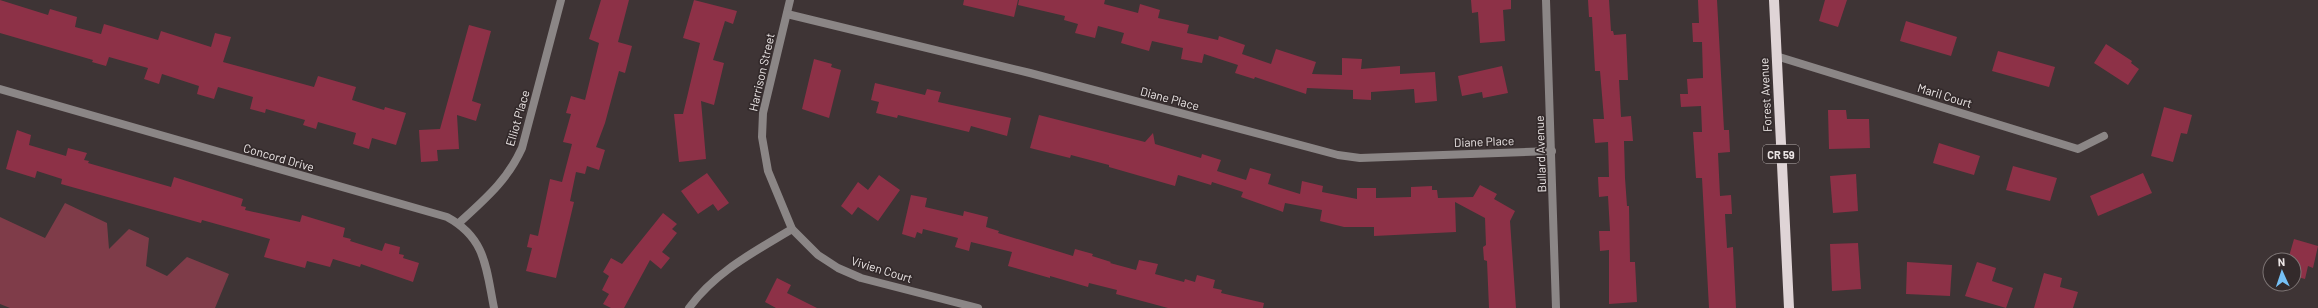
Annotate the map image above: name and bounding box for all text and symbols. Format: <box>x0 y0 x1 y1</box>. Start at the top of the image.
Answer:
street label: Harrison Street <box>745 32 777 112</box>
street label: Forest Avenue <box>1756 58 1774 132</box>
street label: Maril Court <box>1916 80 1974 110</box>
street label: Diane Place <box>1139 83 1201 113</box>
street label: Elliot Place <box>502 88 532 148</box>
street label: Bullard Avenue <box>1532 115 1548 193</box>
street label: Diane Place <box>1454 133 1514 149</box>
street label: Concord Drive <box>242 140 316 174</box>
road number: CR 59 <box>1763 145 1799 163</box>
north arrow <box>2262 252 2302 292</box>
street label: Vivien Court <box>850 253 914 285</box>
text: N <box>2277 255 2285 268</box>

